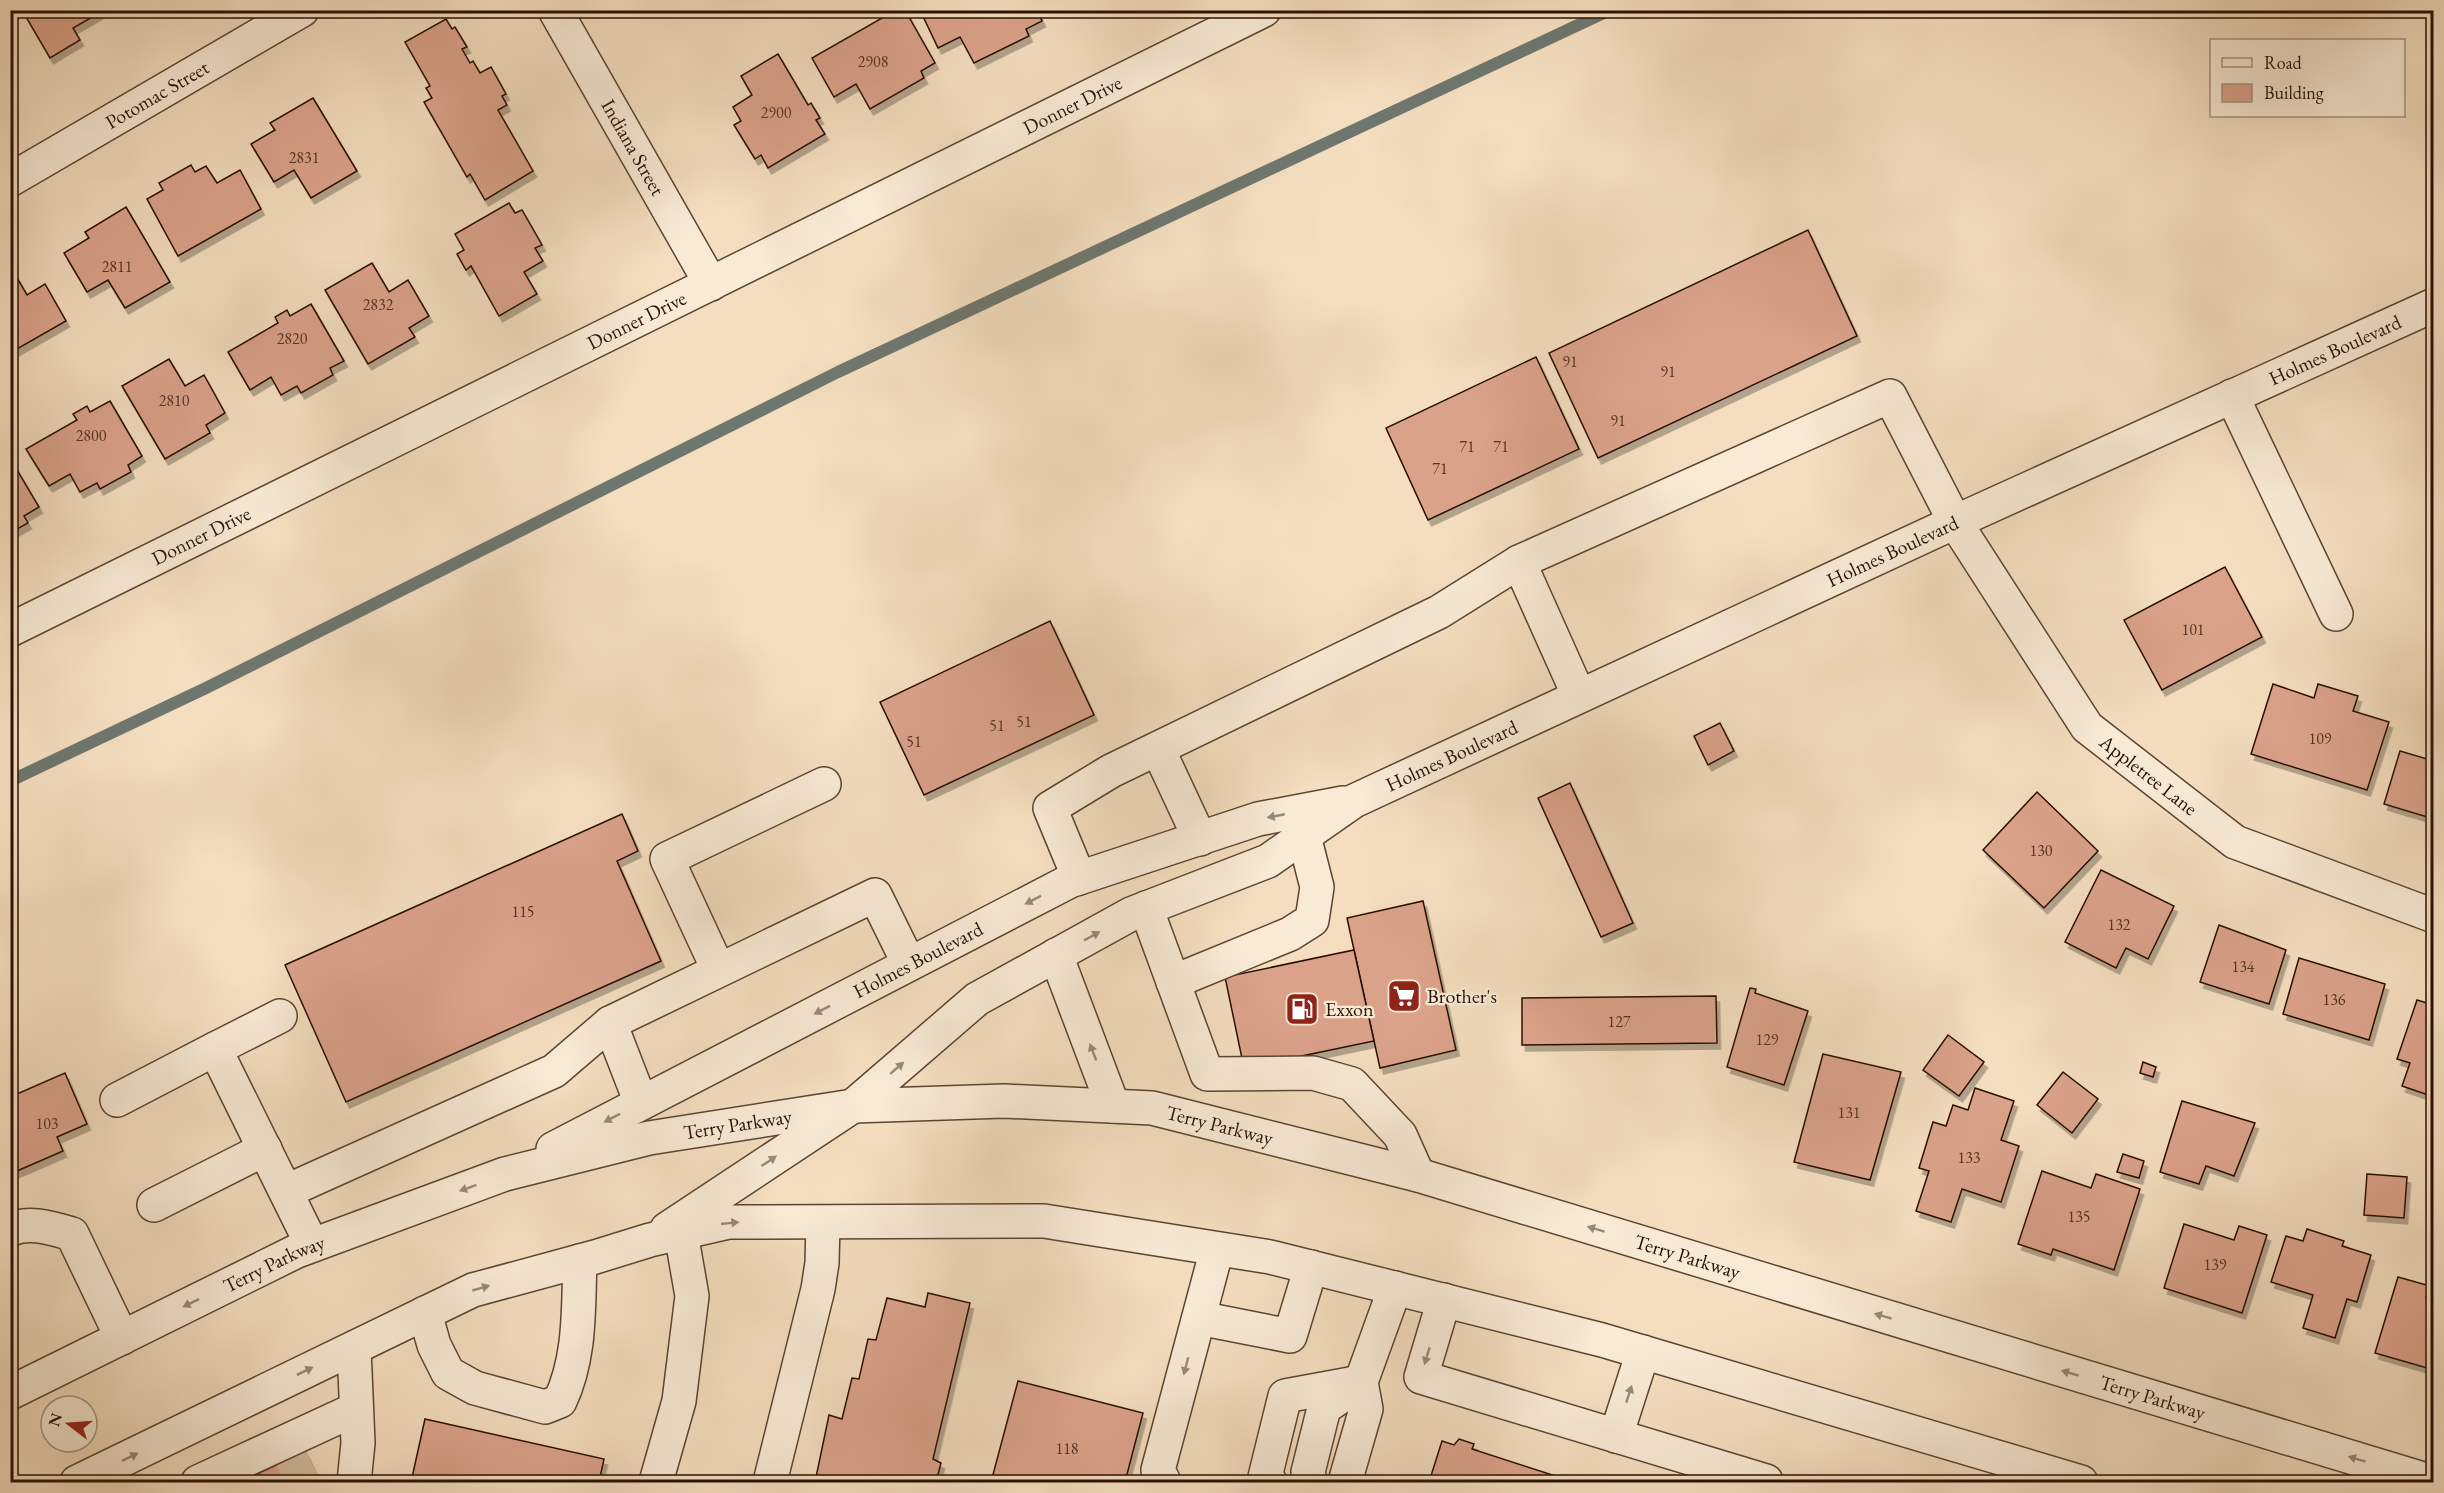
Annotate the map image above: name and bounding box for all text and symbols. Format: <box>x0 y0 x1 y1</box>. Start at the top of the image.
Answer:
legend <box>2210 39 2405 117</box>
house number: 2908 <box>858 51 889 72</box>
text: Road <box>2264 51 2303 74</box>
street label: Potomac Street <box>100 54 214 135</box>
street label: Donner Drive <box>1018 69 1126 140</box>
text: Building <box>2264 81 2324 104</box>
street label: Indiana Street <box>595 94 671 201</box>
house number: 2900 <box>761 102 792 123</box>
house number: 2831 <box>289 147 319 168</box>
house number: 2811 <box>102 256 132 277</box>
street label: Donner Drive <box>583 285 691 356</box>
house number: 2832 <box>363 294 394 315</box>
street label: Holmes Boulevard <box>2265 308 2406 391</box>
house number: 2820 <box>277 328 308 349</box>
house number: 91 <box>1562 351 1578 372</box>
house number: 91 <box>1660 361 1676 382</box>
house number: 2810 <box>159 390 190 411</box>
house number: 91 <box>1610 410 1626 431</box>
house number: 2800 <box>76 425 107 446</box>
house number: 71 <box>1459 436 1475 457</box>
house number: 71 <box>1493 436 1509 457</box>
house number: 71 <box>1432 458 1448 479</box>
street label: Donner Drive <box>147 500 255 571</box>
street label: Holmes Boulevard <box>1822 509 1963 593</box>
house number: 101 <box>2181 619 2205 640</box>
house number: 51 <box>1016 711 1032 732</box>
street label: Holmes Boulevard <box>1381 714 1522 798</box>
house number: 51 <box>989 715 1005 736</box>
street label: Appletree Lane <box>2094 728 2203 821</box>
house number: 109 <box>2308 728 2332 749</box>
house number: 51 <box>906 731 922 752</box>
one-way arrow <box>1266 812 1285 821</box>
house number: 130 <box>2029 840 2053 861</box>
one-way arrow <box>1024 896 1041 905</box>
house number: 115 <box>511 901 535 922</box>
house number: 132 <box>2107 914 2131 935</box>
street label: Holmes Boulevard <box>849 915 988 1004</box>
one-way arrow <box>1084 930 1100 941</box>
house number: 134 <box>2231 956 2255 977</box>
supermarket icon: Brother's <box>1386 978 1422 1014</box>
place label: Brother's <box>1427 983 1497 1009</box>
house number: 136 <box>2322 989 2346 1010</box>
fuel station icon: Exxon <box>1284 991 1320 1027</box>
place label: Exxon <box>1325 996 1374 1022</box>
one-way arrow <box>814 1005 831 1014</box>
house number: 127 <box>1607 1011 1631 1032</box>
house number: 129 <box>1755 1029 1779 1050</box>
one-way arrow <box>1087 1042 1097 1060</box>
one-way arrow <box>889 1062 904 1075</box>
street label: Terry Parkway <box>1164 1099 1276 1151</box>
house number: 131 <box>1837 1102 1861 1123</box>
street label: Terry Parkway <box>681 1103 794 1145</box>
house number: 103 <box>35 1113 59 1134</box>
one-way arrow <box>603 1114 620 1123</box>
house number: 133 <box>1957 1147 1981 1168</box>
one-way arrow <box>761 1155 777 1167</box>
one-way arrow <box>458 1183 476 1193</box>
house number: 135 <box>2067 1206 2091 1227</box>
one-way arrow <box>721 1218 740 1228</box>
one-way arrow <box>1587 1224 1605 1233</box>
street label: Terry Parkway <box>1631 1228 1744 1285</box>
street label: Terry Parkway <box>219 1229 328 1299</box>
house number: 139 <box>2203 1254 2227 1275</box>
one-way arrow <box>472 1283 490 1292</box>
one-way arrow <box>183 1299 200 1308</box>
one-way arrow <box>1874 1311 1892 1320</box>
one-way arrow <box>1422 1347 1431 1365</box>
one-way arrow <box>1180 1357 1190 1375</box>
one-way arrow <box>296 1367 313 1376</box>
one-way arrow <box>2061 1368 2079 1377</box>
street label: Terry Parkway <box>2097 1369 2209 1426</box>
one-way arrow <box>1625 1385 1634 1403</box>
north arrow <box>39 1394 99 1454</box>
text: N <box>43 1410 67 1429</box>
house number: 118 <box>1055 1438 1079 1459</box>
one-way arrow <box>121 1452 138 1461</box>
one-way arrow <box>2348 1454 2366 1464</box>

